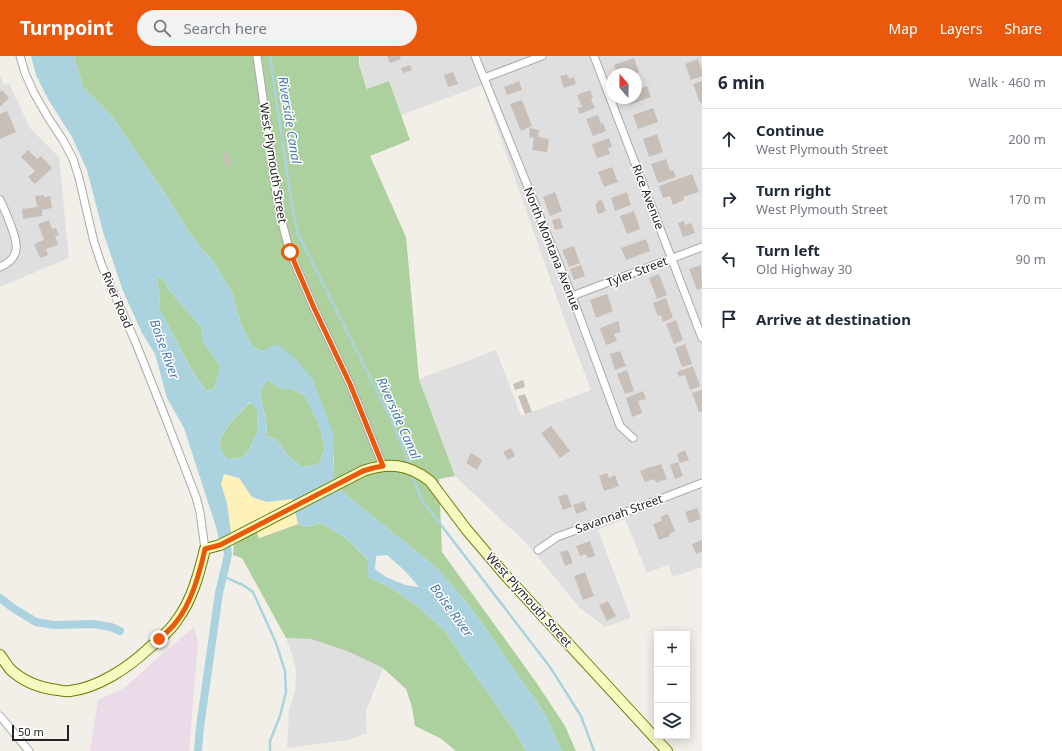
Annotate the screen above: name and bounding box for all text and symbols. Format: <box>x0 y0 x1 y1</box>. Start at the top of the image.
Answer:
search box <box>137 10 417 46</box>
text: Turnpoint <box>20 15 113 41</box>
icon: search <box>151 17 173 39</box>
text: Search here <box>183 18 267 38</box>
text: Map <box>889 19 918 38</box>
text: Layers <box>940 19 982 38</box>
text: Share <box>1004 19 1042 38</box>
north arrow <box>606 68 642 104</box>
text: 6 min <box>718 71 765 94</box>
text: Walk · 460 m <box>968 73 1046 91</box>
water label: Riverside Canal <box>274 75 306 166</box>
street label: West Plymouth Street <box>256 102 292 225</box>
text: Continue <box>756 120 824 140</box>
icon: ahead <box>718 128 740 150</box>
text: 200 m <box>1008 130 1046 148</box>
text: West Plymouth Street <box>756 140 888 158</box>
street label: Rice Avenue <box>628 162 669 232</box>
text: Turn right <box>756 180 831 200</box>
street label: North Montana Avenue <box>520 184 585 314</box>
icon: right <box>718 188 740 210</box>
text: 170 m <box>1008 190 1046 208</box>
text: West Plymouth Street <box>756 200 888 218</box>
text: Turn left <box>756 240 820 260</box>
route start <box>281 243 299 261</box>
icon: left <box>718 248 740 270</box>
text: 90 m <box>1016 250 1046 268</box>
street label: Tyler Street <box>604 252 670 291</box>
text: Old Highway 30 <box>756 260 852 278</box>
street label: River Road <box>98 269 137 331</box>
icon: arrive <box>718 308 740 330</box>
text: Arrive at destination <box>756 309 911 329</box>
water label: Boise River <box>146 317 184 382</box>
water label: Riverside Canal <box>373 374 425 463</box>
street label: Savannah Street <box>573 490 665 537</box>
street label: West Plymouth Street <box>482 549 577 651</box>
water label: Boise River <box>426 579 478 641</box>
route end <box>150 630 168 648</box>
map controls <box>654 631 690 739</box>
button: + <box>654 631 690 667</box>
button: − <box>654 667 690 703</box>
button: layers <box>654 703 690 739</box>
scale bar <box>12 723 69 742</box>
text: 50 m <box>18 724 44 739</box>

